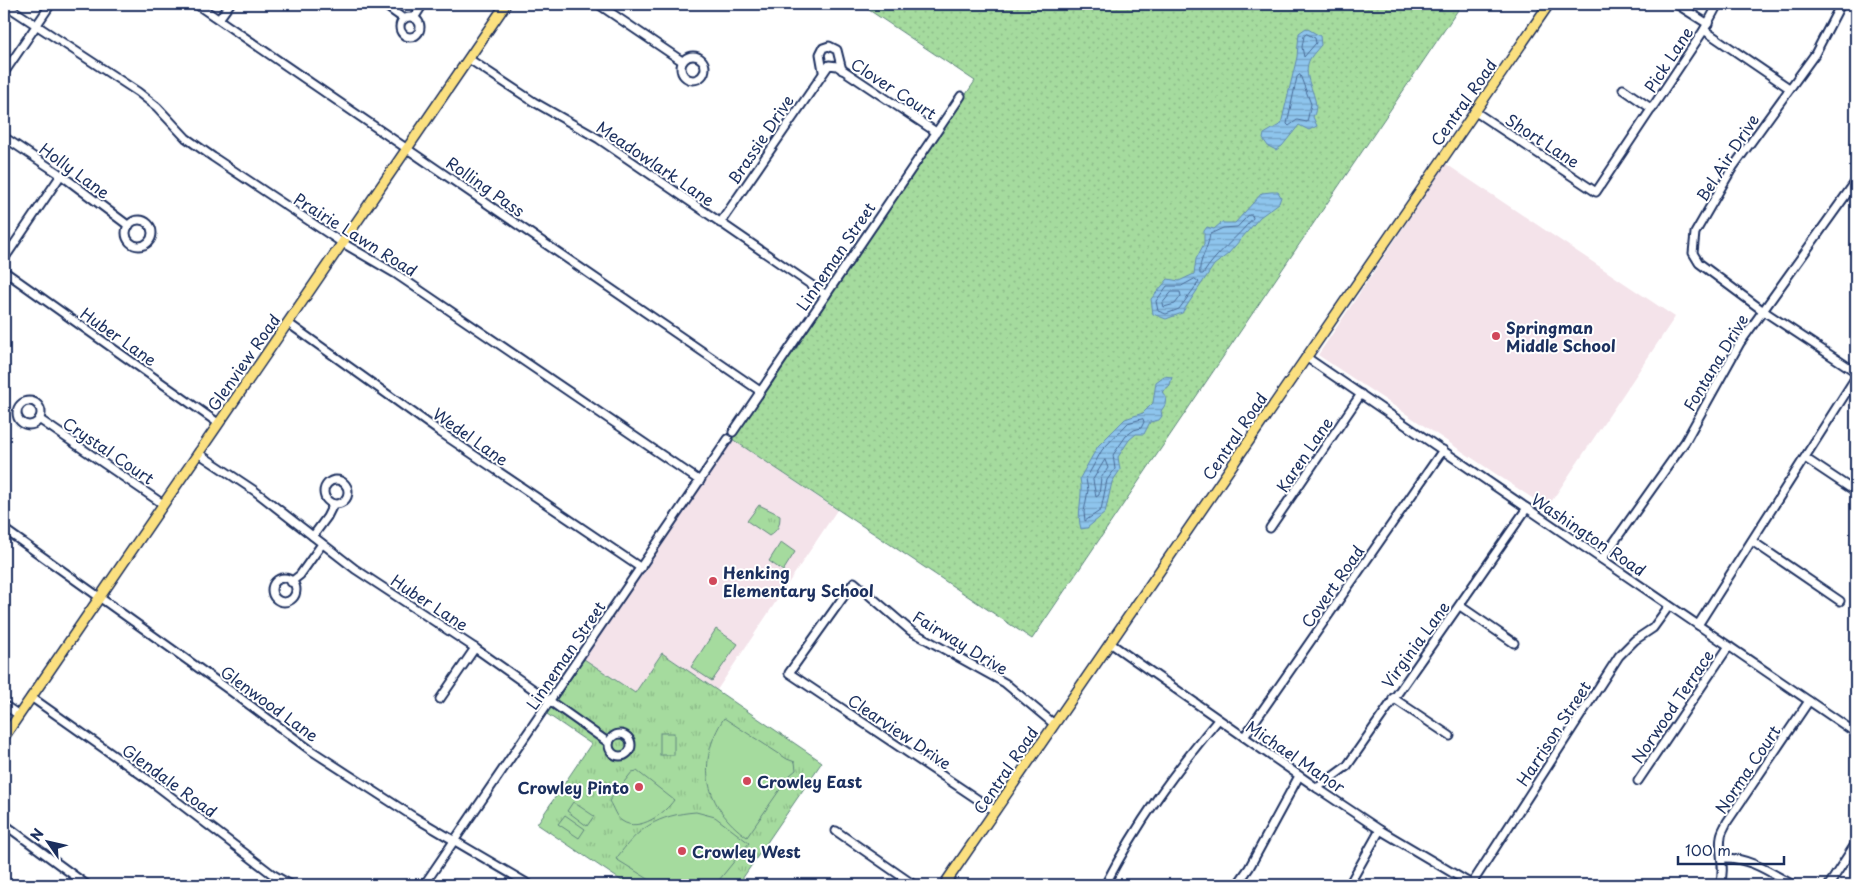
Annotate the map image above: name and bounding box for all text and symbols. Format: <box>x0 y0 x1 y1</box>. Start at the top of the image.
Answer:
street label: Pick Lane <box>1638 21 1698 97</box>
street label: Clover Court <box>847 51 942 125</box>
street label: Central Road <box>1424 54 1502 150</box>
street label: Brassie Drive <box>721 90 799 188</box>
street label: Short Lane <box>1501 107 1585 173</box>
street label: Bel Air Drive <box>1690 108 1764 205</box>
street label: Meadowlark Lane <box>592 115 720 211</box>
street label: Holly Lane <box>35 136 115 204</box>
street label: Rolling Pass <box>442 150 530 222</box>
street label: Prairie Lawn Road <box>290 186 422 282</box>
street label: Linneman Street <box>790 197 880 315</box>
street label: Huber Lane <box>76 301 162 371</box>
street label: Glenview Road <box>201 309 285 415</box>
street label: Fontana Drive <box>1677 309 1753 415</box>
place label: Springman Middle School <box>1506 315 1616 357</box>
marker: Springman Middle School <box>1490 330 1502 342</box>
street label: Central Road <box>1196 387 1272 485</box>
street label: Wedel Lane <box>428 401 514 471</box>
street label: Crystal Court <box>59 411 160 490</box>
street label: Karen Lane <box>1270 412 1338 496</box>
street label: Washington Road <box>1527 487 1651 581</box>
street label: Covert Road <box>1295 540 1369 632</box>
place label: Henking Elementary School <box>723 560 874 602</box>
street label: Huber Lane <box>386 568 474 636</box>
marker: Henking Elementary School <box>707 575 719 587</box>
street label: Virginia Lane <box>1375 595 1455 693</box>
street label: Linneman Street <box>520 596 610 714</box>
street label: Fairway Drive <box>909 604 1013 680</box>
street label: Norwood Terrace <box>1625 644 1719 768</box>
street label: Glenwood Lane <box>216 659 324 747</box>
street label: Harrison Street <box>1510 675 1596 790</box>
street label: Clearview Drive <box>843 687 957 775</box>
street label: Michael Manor <box>1242 714 1351 798</box>
street label: Norma Court <box>1709 720 1786 818</box>
street label: Central Road <box>967 721 1043 819</box>
street label: Glendale Road <box>118 737 222 823</box>
place label: Crowley East <box>757 769 863 793</box>
place label: Crowley Pinto <box>517 775 629 799</box>
marker: Crowley East <box>741 775 753 787</box>
marker: Crowley Pinto <box>633 781 645 793</box>
north arrow <box>22 816 72 866</box>
text: N <box>25 824 49 845</box>
scale bar <box>1678 834 1784 866</box>
text: 100 m <box>1685 838 1731 861</box>
place label: Crowley West <box>692 839 801 863</box>
marker: Crowley West <box>676 845 688 857</box>

